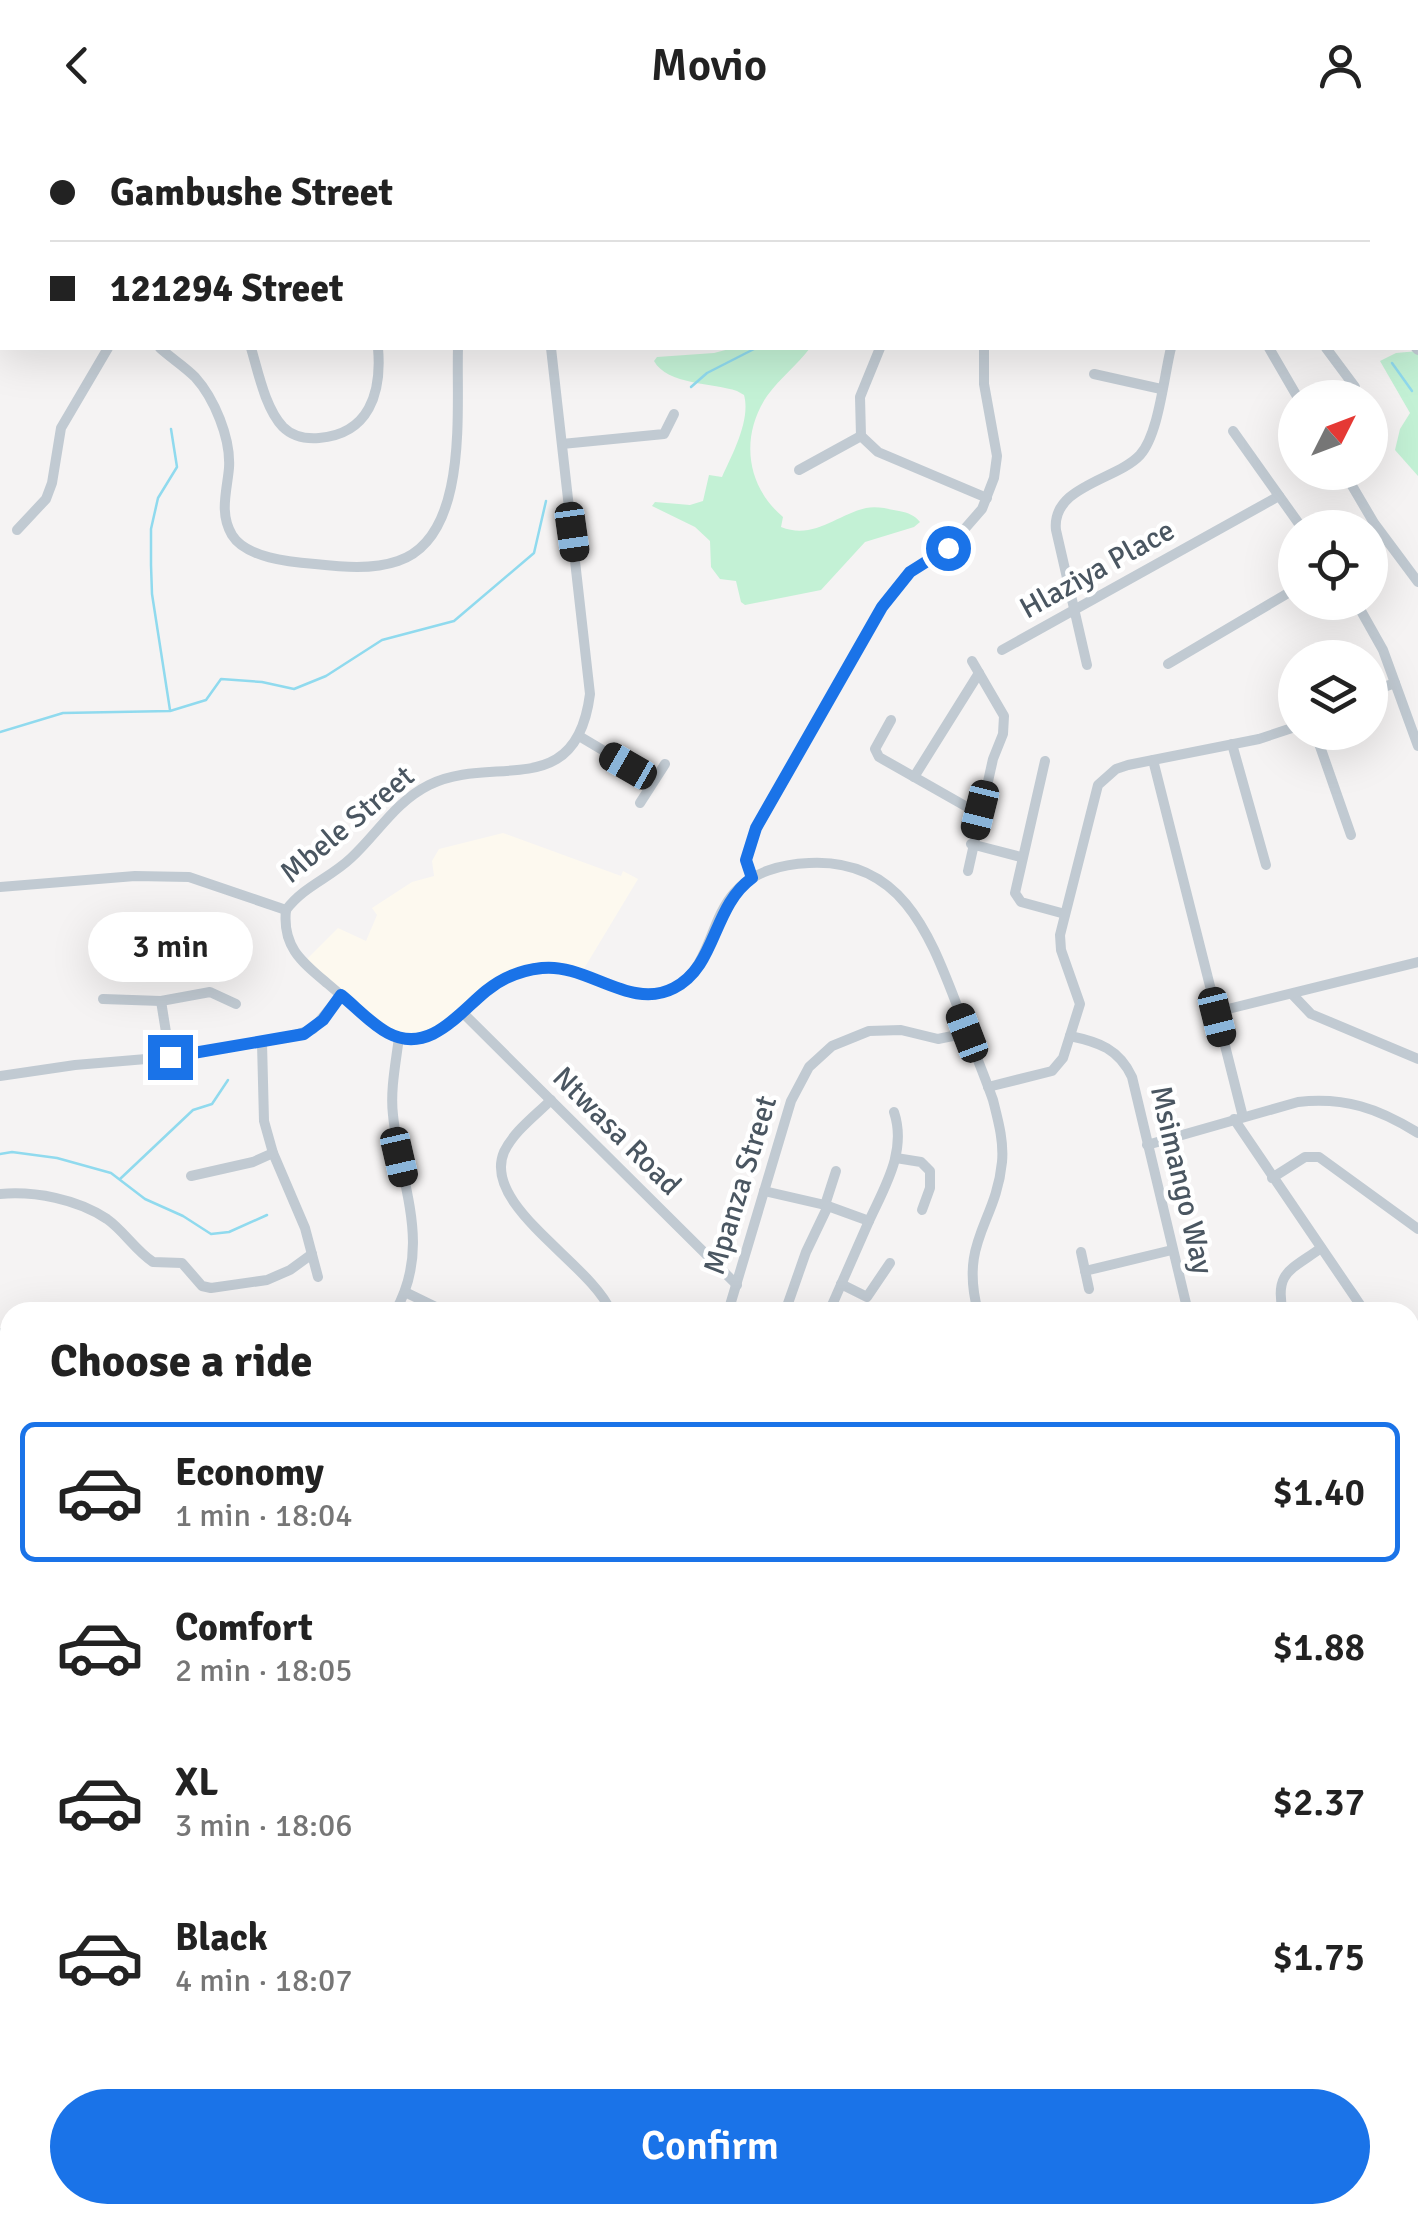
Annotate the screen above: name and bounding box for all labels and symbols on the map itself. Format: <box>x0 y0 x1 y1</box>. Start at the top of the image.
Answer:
north arrow <box>1278 380 1388 490</box>
car <box>553 500 591 564</box>
street label: Hlaziya Place <box>1014 512 1181 627</box>
route start <box>926 526 971 571</box>
car <box>595 738 661 794</box>
street label: Mbele Street <box>273 758 422 891</box>
car <box>958 777 1002 843</box>
callout: 3 min <box>88 912 252 982</box>
car <box>1195 984 1239 1050</box>
car <box>942 1000 992 1066</box>
route end <box>148 1035 193 1080</box>
street label: Ntwasa Road <box>545 1059 689 1203</box>
street label: Msimango Way <box>1142 1082 1221 1278</box>
street label: Mpanza Street <box>696 1091 785 1279</box>
car <box>378 1124 420 1190</box>

